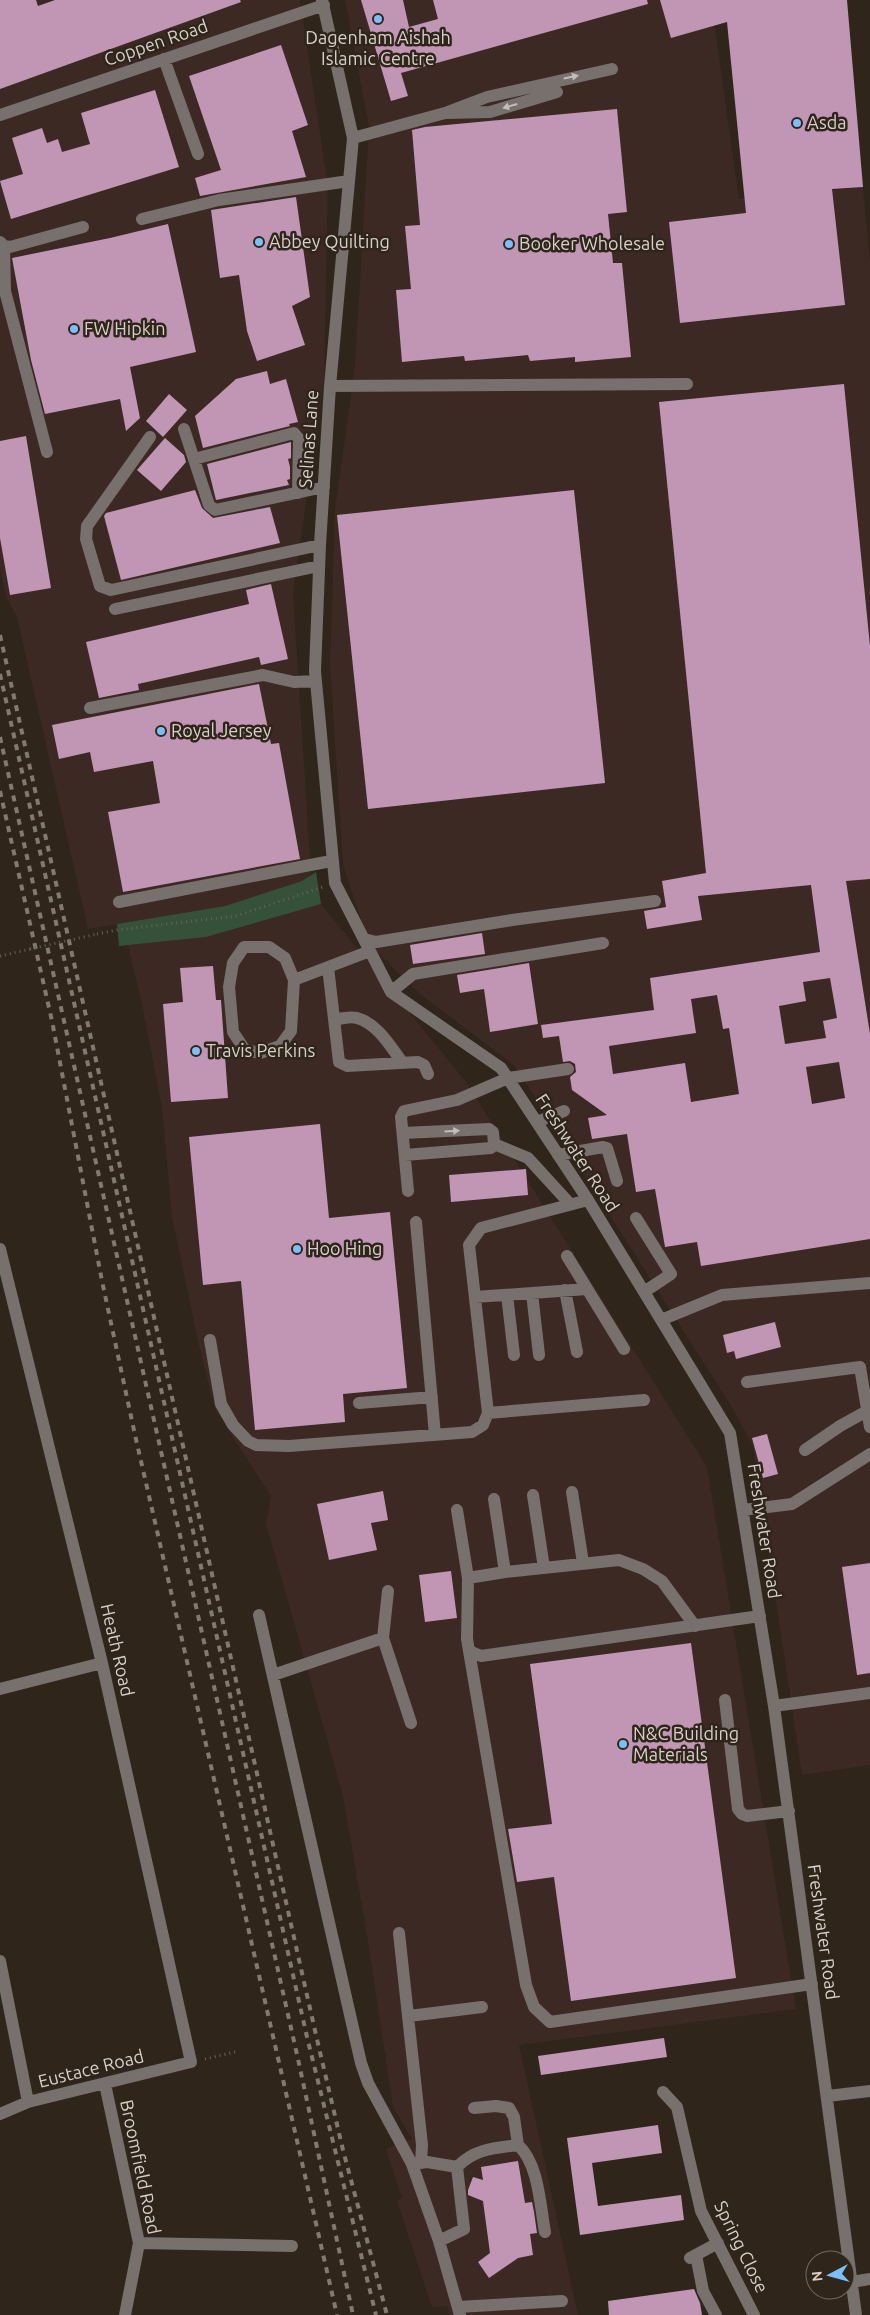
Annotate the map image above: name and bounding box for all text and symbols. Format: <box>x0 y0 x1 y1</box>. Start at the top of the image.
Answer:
marker: Dagenham Aishah Islamic Centre <box>372 13 384 25</box>
street label: Coppen Road <box>101 15 210 69</box>
place label: Dagenham Aishah Islamic Centre <box>305 27 451 68</box>
one-way arrow <box>564 73 580 81</box>
one-way arrow <box>503 102 518 110</box>
place label: Asda <box>807 112 847 132</box>
marker: Asda <box>791 117 803 129</box>
place label: Abbey Quilting <box>269 231 390 252</box>
place label: Booker Wholesale <box>519 233 665 253</box>
marker: Abbey Quilting <box>253 236 265 248</box>
marker: Booker Wholesale <box>503 238 515 250</box>
place label: FW Hipkin <box>84 318 165 338</box>
marker: FW Hipkin <box>68 323 80 335</box>
street label: Selinas Lane <box>295 389 321 489</box>
place label: Royal Jersey <box>171 720 272 740</box>
marker: Royal Jersey <box>155 725 167 737</box>
place label: Travis Perkins <box>206 1040 315 1060</box>
marker: Travis Perkins <box>190 1045 202 1057</box>
street label: Freshwater Road <box>532 1090 623 1215</box>
one-way arrow <box>444 1126 460 1134</box>
place label: Hoo Hing <box>307 1238 382 1258</box>
marker: Hoo Hing <box>291 1243 303 1255</box>
street label: Freshwater Road <box>744 1462 786 1600</box>
street label: Heath Road <box>98 1601 138 1698</box>
place label: N&C Building Materials <box>633 1723 739 1764</box>
marker: N&C Building Materials <box>617 1738 629 1750</box>
street label: Freshwater Road <box>805 1863 843 2001</box>
street label: Eustace Road <box>36 2045 146 2091</box>
street label: Broomfield Road <box>117 2098 165 2236</box>
street label: Spring Close <box>711 2197 773 2296</box>
north arrow <box>805 2250 855 2300</box>
text: N <box>809 2270 826 2282</box>

